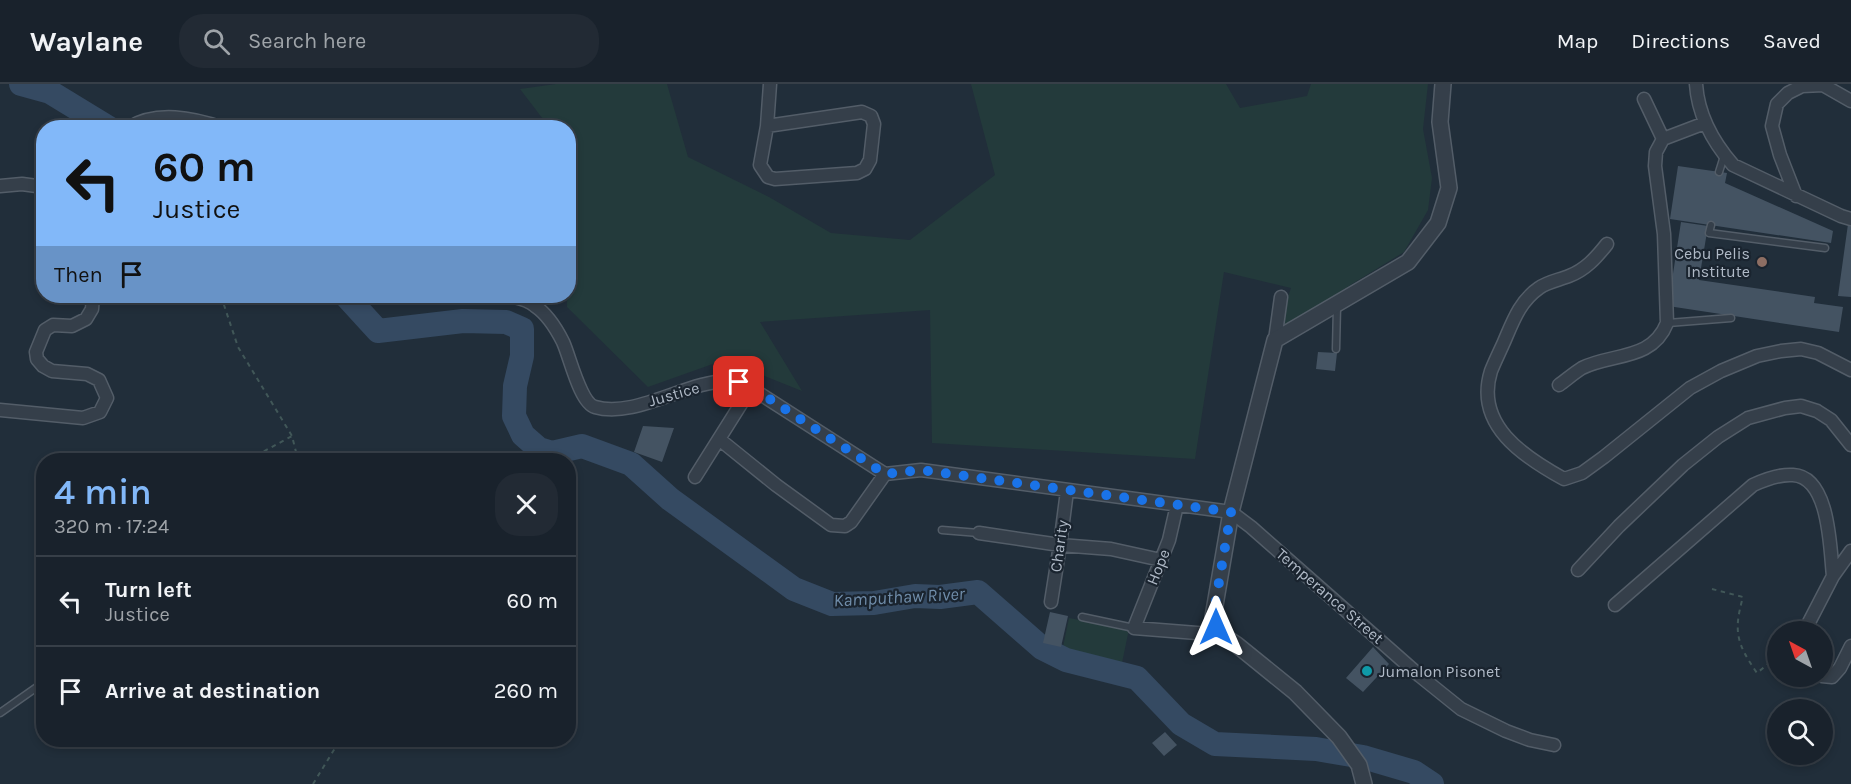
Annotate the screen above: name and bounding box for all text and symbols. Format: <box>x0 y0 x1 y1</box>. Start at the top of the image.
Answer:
search box <box>179 14 599 68</box>
text: Waylane <box>30 25 143 58</box>
icon: search <box>200 25 233 58</box>
text: Search here <box>248 28 366 54</box>
text: Map <box>1557 29 1598 53</box>
text: Directions <box>1631 29 1730 53</box>
text: Saved <box>1763 29 1821 53</box>
text: 60 m <box>153 142 256 192</box>
icon: left <box>54 144 132 222</box>
text: Justice <box>153 193 240 225</box>
place label: Cebu Pelis Institute <box>1674 244 1750 281</box>
marker: Cebu Pelis Institute <box>1755 255 1769 269</box>
icon: arrive <box>115 258 148 291</box>
text: Then <box>54 262 103 288</box>
pin <box>713 356 764 407</box>
icon: arrive <box>722 365 755 398</box>
street label: Justice <box>646 378 702 410</box>
text: 4 min <box>54 471 152 513</box>
button: close <box>495 473 558 536</box>
text: 320 m · 17:24 <box>54 515 169 538</box>
street label: Charity <box>1046 518 1072 573</box>
street label: Temperance Street <box>1272 544 1388 648</box>
street label: Hope <box>1142 546 1174 588</box>
text: Turn left <box>105 577 192 603</box>
water label: Kamputhaw River <box>833 583 966 611</box>
icon: left <box>54 585 87 618</box>
text: 60 m <box>507 588 558 614</box>
position arrow <box>1184 595 1248 659</box>
text: Justice <box>105 603 170 626</box>
north arrow <box>1767 621 1833 687</box>
map controls <box>1767 621 1833 765</box>
place label: Jumalon Pisonet <box>1379 662 1500 681</box>
marker: Jumalon Pisonet <box>1360 664 1374 678</box>
icon: arrive <box>54 675 87 708</box>
text: Arrive at destination <box>105 678 320 704</box>
text: 260 m <box>494 678 558 704</box>
button: search <box>1767 699 1833 765</box>

